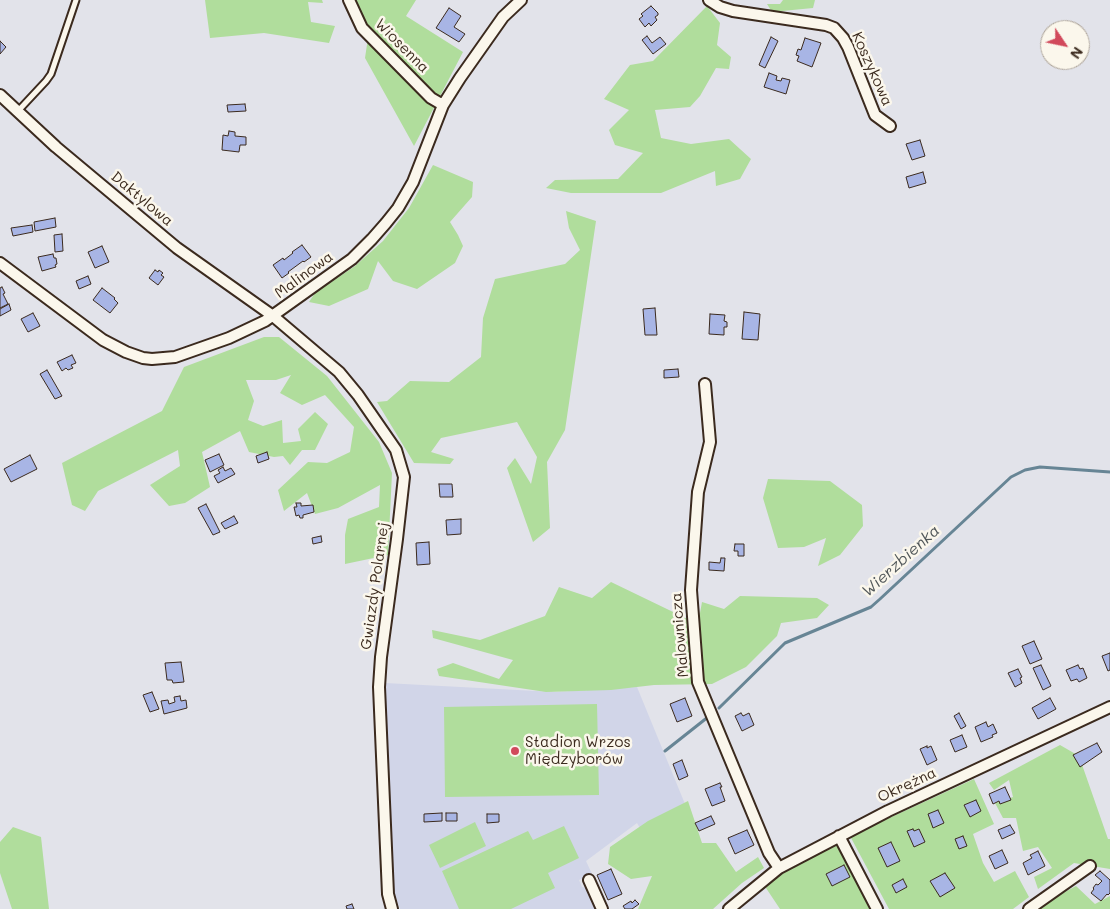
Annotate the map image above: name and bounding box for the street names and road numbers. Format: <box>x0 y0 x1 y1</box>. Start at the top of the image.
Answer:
street label: Wiosenna <box>371 15 433 77</box>
street label: Koszykowa <box>848 29 896 109</box>
street label: Daktylowa <box>107 168 177 230</box>
street label: Malinowa <box>271 248 337 302</box>
street label: Gwiazdy Polarnej <box>357 521 393 651</box>
street label: Malownicza <box>667 592 693 678</box>
street label: Okrężna <box>875 764 939 806</box>

